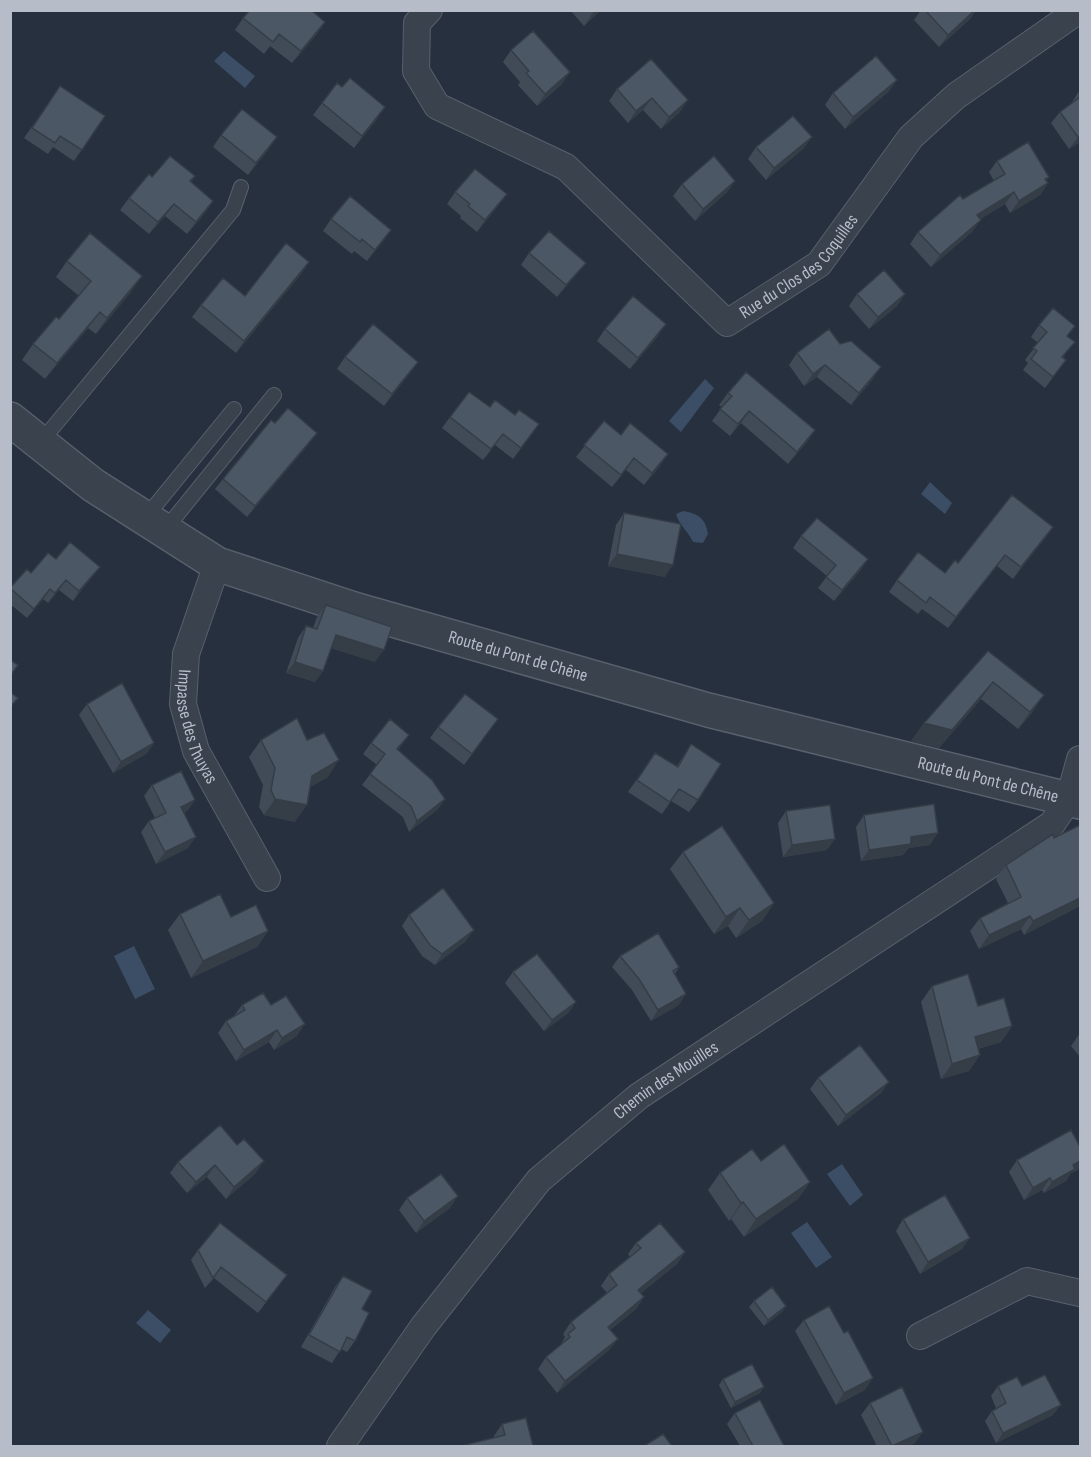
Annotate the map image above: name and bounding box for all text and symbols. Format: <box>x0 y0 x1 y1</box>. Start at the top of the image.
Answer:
street label: Rue du Clos des Coquilles <box>736 210 863 323</box>
street label: Route du Pont de Chêne <box>446 626 590 686</box>
street label: Impasse des Thuyas <box>172 669 222 787</box>
street label: Route du Pont de Chêne <box>916 752 1061 807</box>
street label: Chemin des Mouilles <box>609 1037 722 1124</box>

